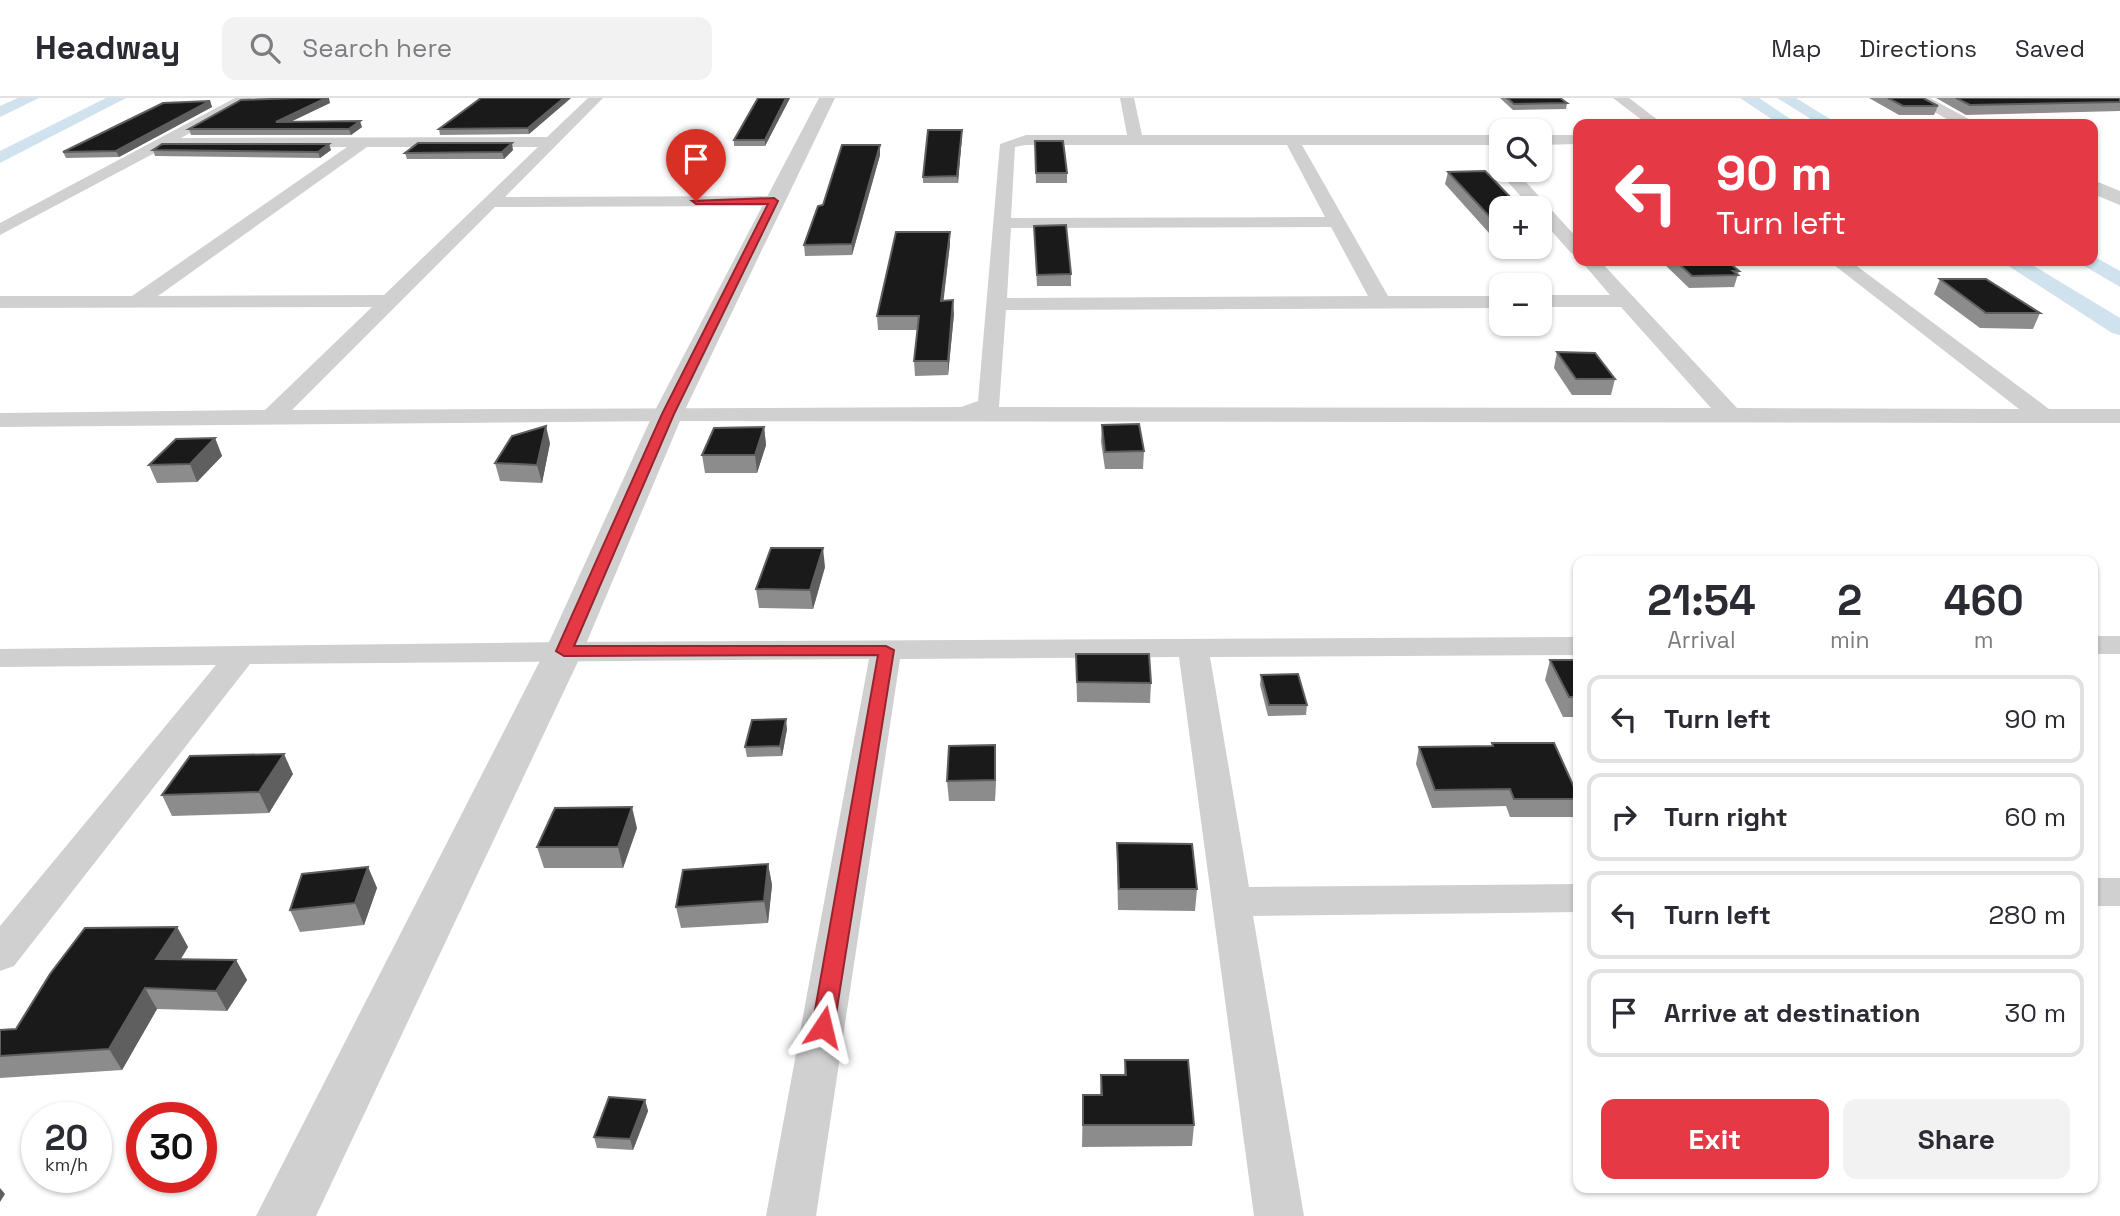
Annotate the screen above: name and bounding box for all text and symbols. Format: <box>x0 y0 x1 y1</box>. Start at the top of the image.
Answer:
search box <box>222 17 712 80</box>
text: Headway <box>35 27 180 69</box>
icon: search <box>246 29 284 67</box>
text: Search here <box>302 31 452 65</box>
text: Map <box>1771 33 1821 64</box>
text: Directions <box>1859 33 1977 64</box>
text: Saved <box>2015 33 2085 64</box>
map controls <box>1489 119 1552 336</box>
button: search <box>1489 119 1552 182</box>
pin <box>666 129 726 201</box>
icon: arrive <box>677 140 715 178</box>
text: 90 m <box>1716 142 1832 204</box>
icon: left <box>1601 147 1692 238</box>
button: + <box>1489 196 1552 259</box>
text: Turn left <box>1716 203 1846 243</box>
button: − <box>1489 273 1552 336</box>
text: 21:54 <box>1647 574 1756 627</box>
text: 2 <box>1837 574 1862 627</box>
text: 460 <box>1944 574 2024 627</box>
text: Arrival <box>1667 625 1736 655</box>
text: min <box>1830 625 1869 655</box>
text: m <box>1974 625 1994 655</box>
icon: left <box>1605 700 1643 738</box>
text: Turn left <box>1664 702 1771 736</box>
text: 90 m <box>2004 702 2066 736</box>
icon: right <box>1605 798 1643 836</box>
text: Turn right <box>1664 800 1788 834</box>
text: 60 m <box>2004 800 2066 834</box>
icon: left <box>1605 896 1643 934</box>
text: Turn left <box>1664 898 1771 932</box>
text: 280 m <box>1988 898 2066 932</box>
position arrow <box>786 990 860 1064</box>
icon: arrive <box>1605 994 1643 1032</box>
text: Arrive at destination <box>1664 996 1921 1030</box>
text: 30 m <box>2005 996 2066 1030</box>
button: Exit <box>1601 1099 1829 1179</box>
button: Share <box>1843 1099 2070 1179</box>
speed limit sign: 30 <box>126 1102 217 1193</box>
text: 20 <box>45 1116 88 1160</box>
text: km/h <box>45 1153 88 1176</box>

